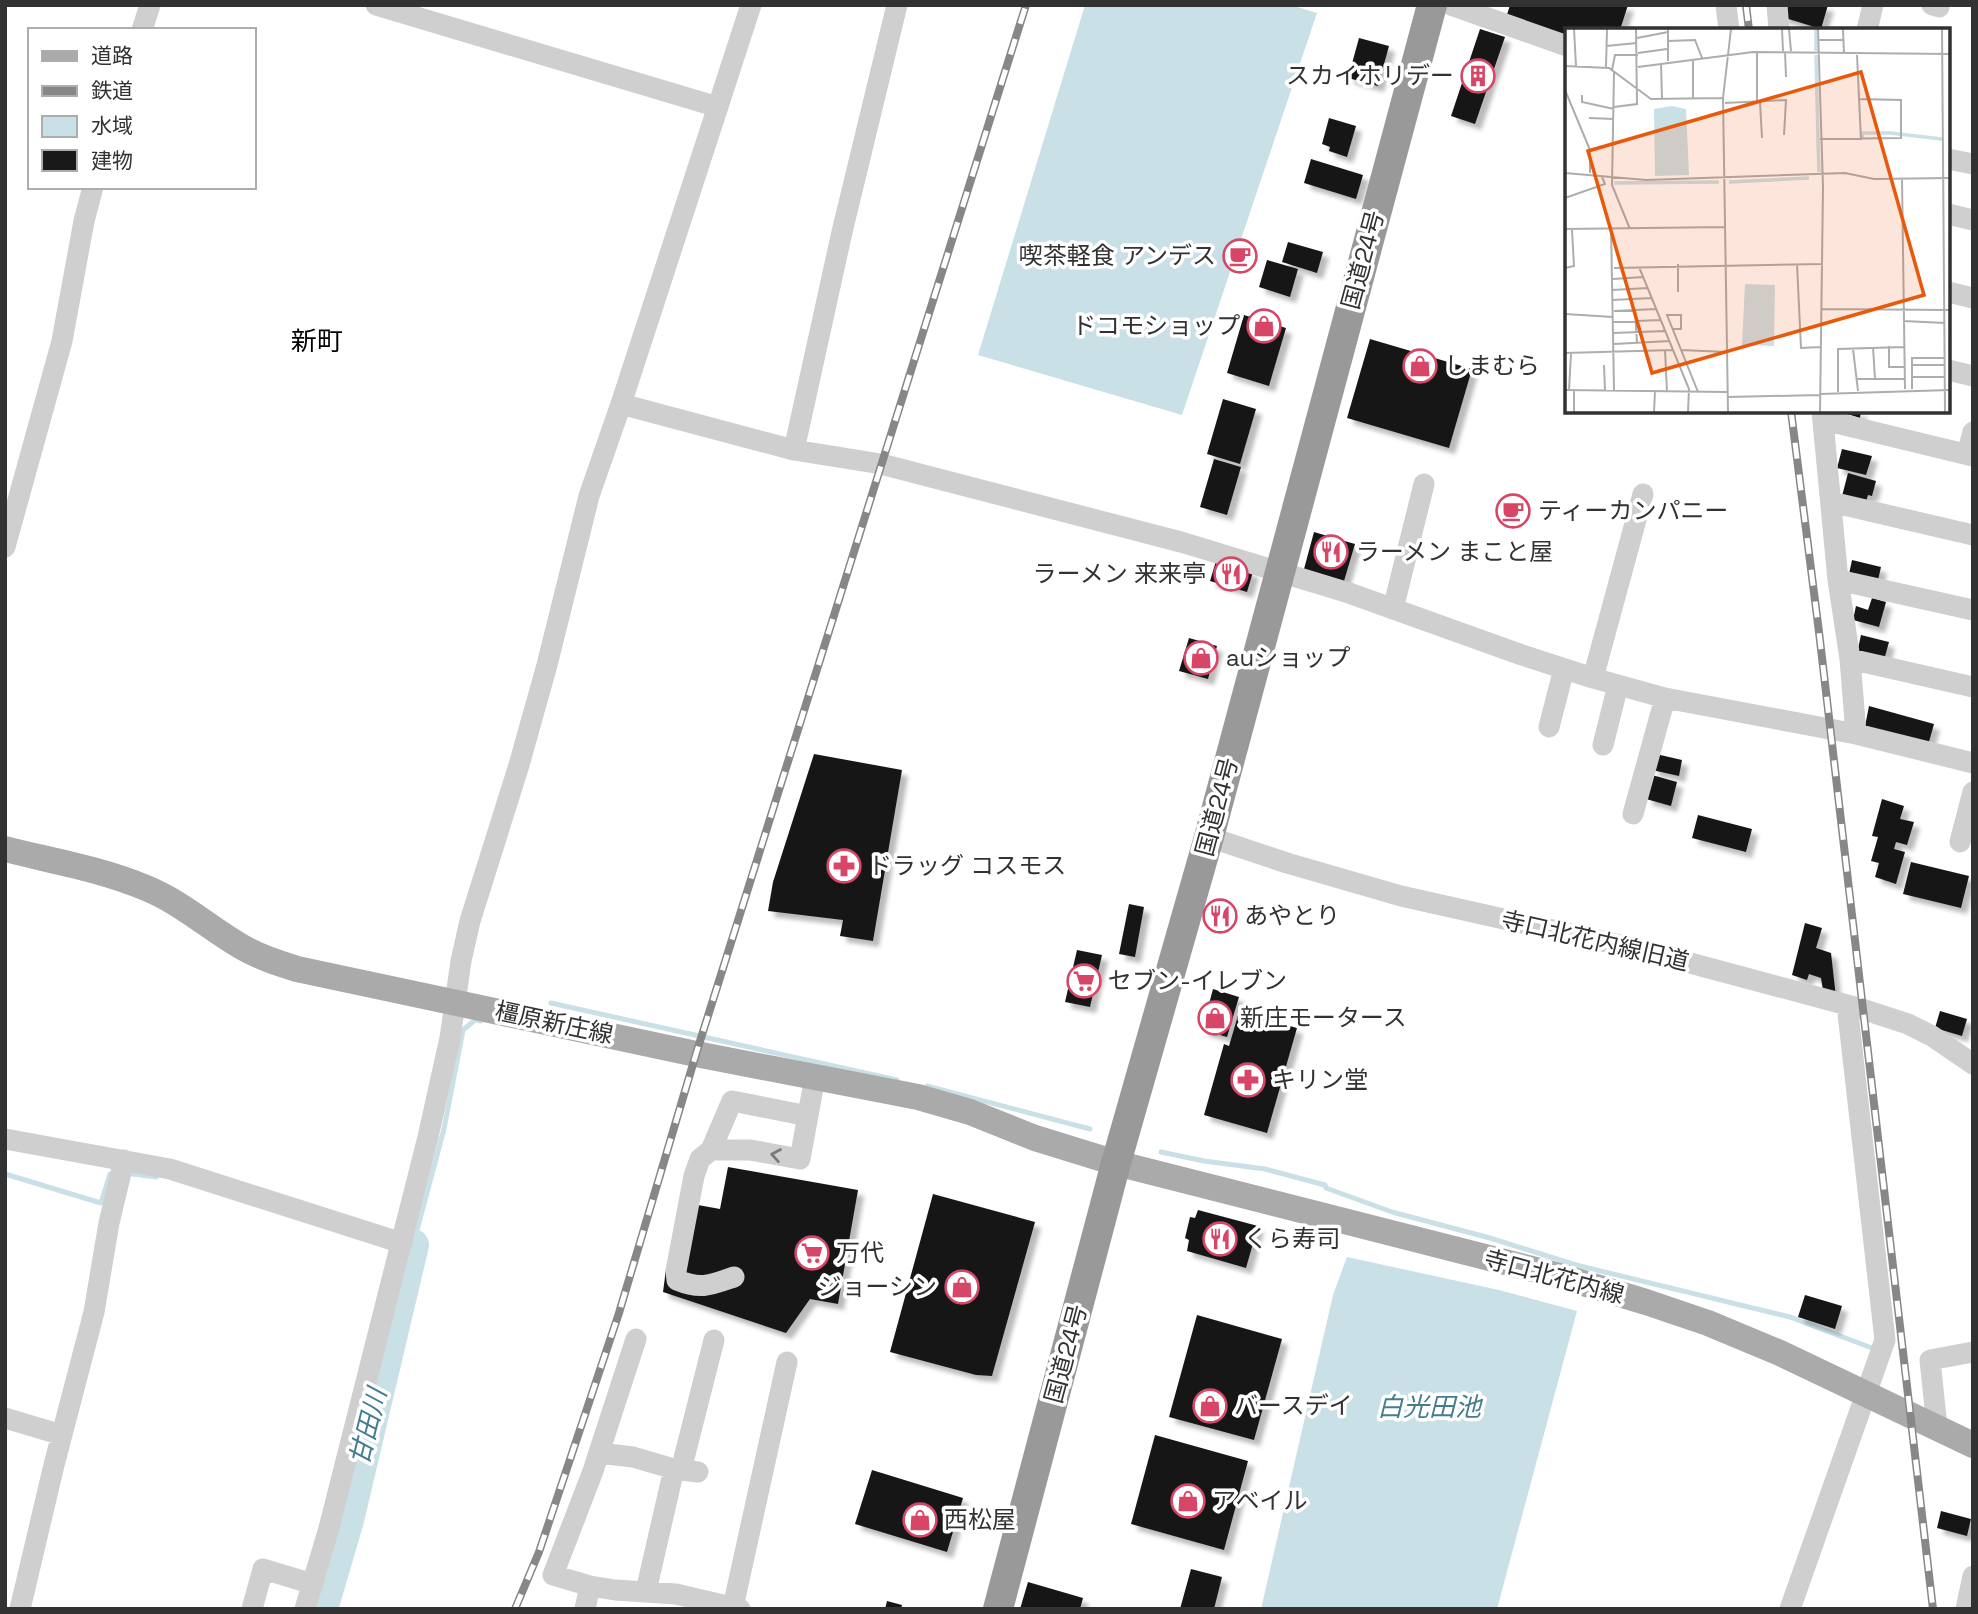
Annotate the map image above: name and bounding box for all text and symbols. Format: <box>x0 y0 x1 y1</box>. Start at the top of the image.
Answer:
legend <box>28 28 256 189</box>
inset map <box>1565 28 1950 413</box>
text: 道路 <box>91 42 133 69</box>
building icon: スカイホリデー <box>1459 57 1497 95</box>
place label: スカイホリデー <box>1286 60 1454 91</box>
text: 鉄道 <box>91 77 133 104</box>
text: 水域 <box>91 112 133 139</box>
text: 建物 <box>91 147 133 174</box>
street label: 国道24号 <box>1335 207 1391 313</box>
cafe icon: 喫茶軽食 アンデス <box>1221 237 1259 275</box>
place label: 喫茶軽食 アンデス <box>1019 240 1216 271</box>
shop icon: ドコモショップ <box>1245 307 1283 345</box>
place label: ドコモショップ <box>1072 310 1240 341</box>
district label: 新町 <box>291 324 343 358</box>
shop icon: しまむら <box>1401 347 1439 385</box>
place label: しまむら <box>1444 350 1540 381</box>
cafe icon: ティーカンパニー <box>1494 492 1532 530</box>
place label: ティーカンパニー <box>1538 495 1729 526</box>
restaurant icon: ラーメン まこと屋 <box>1312 533 1350 571</box>
place label: ラーメン まこと屋 <box>1356 536 1553 567</box>
restaurant icon: ラーメン 来来亭 <box>1212 555 1250 593</box>
place label: ラーメン 来来亭 <box>1033 558 1206 589</box>
shop icon: auショップ <box>1182 639 1220 677</box>
place label: auショップ <box>1226 642 1350 673</box>
street label: 国道24号 <box>1189 754 1245 860</box>
pharmacy icon: ドラッグ コスモス <box>825 847 863 885</box>
place label: ドラッグ コスモス <box>868 850 1066 881</box>
restaurant icon: あやとり <box>1201 897 1239 935</box>
place label: あやとり <box>1244 900 1340 931</box>
street label: 寺口北花内線旧道 <box>1498 904 1692 977</box>
supermarket icon: セブン-イレブン <box>1065 962 1103 1000</box>
place label: セブン-イレブン <box>1108 965 1287 996</box>
street label: 橿原新庄線 <box>492 995 616 1050</box>
shop icon: 新庄モータース <box>1196 999 1234 1037</box>
place label: 新庄モータース <box>1240 1002 1407 1033</box>
pharmacy icon: キリン堂 <box>1229 1061 1267 1099</box>
place label: キリン堂 <box>1272 1064 1368 1095</box>
one-way arrow <box>770 1148 782 1163</box>
restaurant icon: くら寿司 <box>1201 1220 1239 1258</box>
place label: くら寿司 <box>1244 1223 1340 1254</box>
supermarket icon: 万代 <box>793 1234 831 1272</box>
place label: 万代 <box>836 1237 884 1268</box>
street label: 寺口北花内線 <box>1481 1243 1628 1310</box>
shop icon: ジョーシン <box>943 1268 981 1306</box>
place label: ジョーシン <box>817 1271 937 1302</box>
street label: 国道24号 <box>1038 1301 1094 1407</box>
water label: 甘田川 <box>342 1382 395 1469</box>
shop icon: バースデイ <box>1191 1387 1229 1425</box>
place label: バースデイ <box>1234 1390 1353 1421</box>
water label: 白光田池 <box>1377 1390 1484 1424</box>
shop icon: アベイル <box>1169 1482 1207 1520</box>
place label: アベイル <box>1212 1485 1308 1516</box>
shop icon: 西松屋 <box>901 1501 939 1539</box>
place label: 西松屋 <box>944 1504 1016 1535</box>

